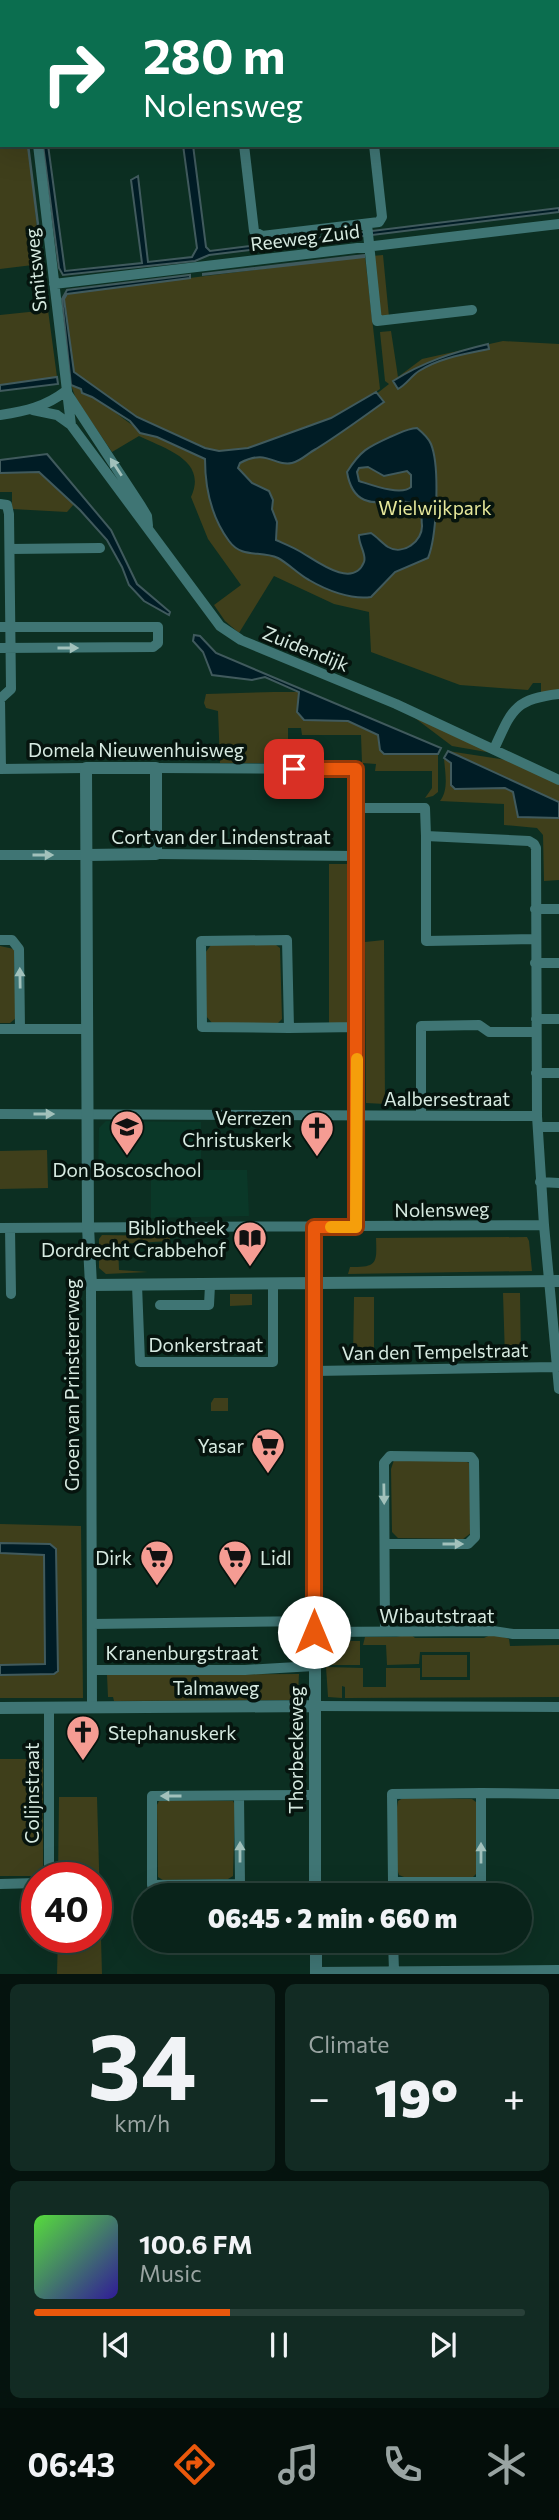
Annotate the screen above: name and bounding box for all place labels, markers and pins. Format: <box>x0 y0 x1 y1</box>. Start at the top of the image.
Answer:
pin <box>264 739 324 799</box>
place label: Verrezen Christuskerk <box>182 1106 292 1151</box>
school or university icon: Don Boscoschool <box>108 1108 146 1157</box>
church icon: Verrezen Christuskerk <box>298 1109 336 1158</box>
place label: Don Boscoschool <box>53 1158 201 1181</box>
place label: Bibliotheek Dordrecht Crabbehof <box>41 1216 226 1261</box>
library icon: Bibliotheek Dordrecht Crabbehof <box>231 1219 269 1268</box>
supermarket icon: Yasar <box>249 1426 287 1475</box>
place label: Yasar <box>197 1434 244 1457</box>
supermarket icon: Dirk <box>138 1538 176 1587</box>
supermarket icon: Lidl <box>216 1538 254 1587</box>
place label: Dirk <box>95 1546 132 1569</box>
place label: Lidl <box>260 1546 292 1569</box>
church icon: Stephanuskerk <box>64 1713 102 1762</box>
place label: Stephanuskerk <box>108 1721 237 1744</box>

